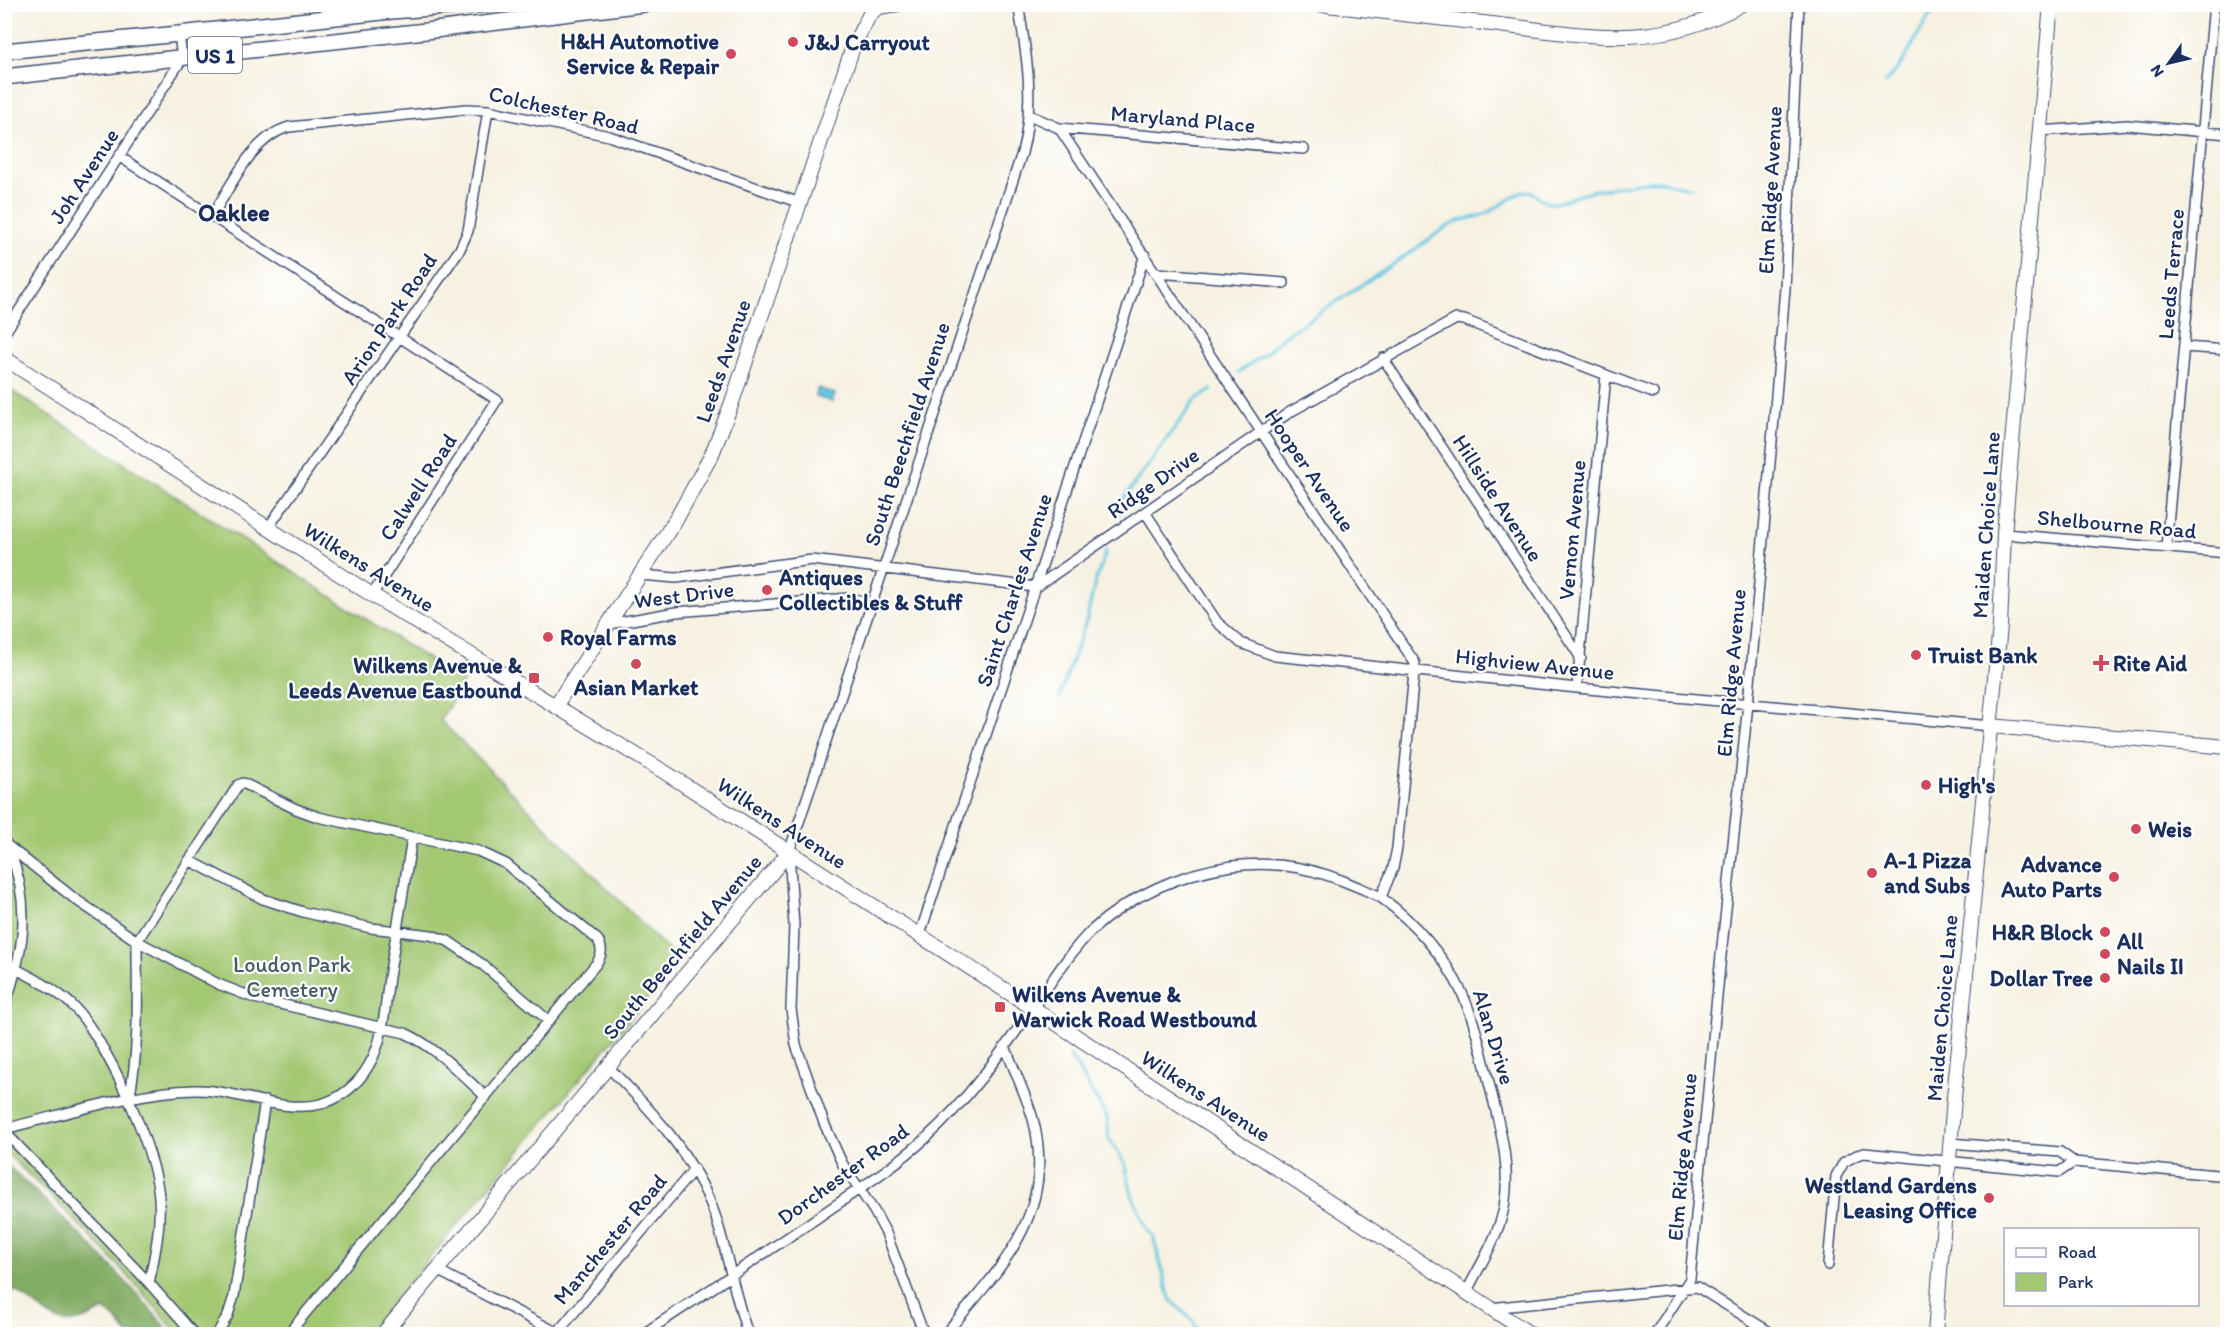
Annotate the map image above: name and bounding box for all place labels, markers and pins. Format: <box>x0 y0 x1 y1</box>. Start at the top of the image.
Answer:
place label: H&H Automotive Service & Repair <box>560 28 720 80</box>
place label: J&J Carryout <box>804 29 931 56</box>
marker: J&J Carryout <box>786 35 800 49</box>
marker: H&H Automotive Service & Repair <box>724 47 738 61</box>
place label: Antiques Collectibles & Stuff <box>778 564 963 616</box>
marker: Antiques Collectibles & Stuff <box>760 583 774 597</box>
place label: Royal Farms <box>560 624 677 651</box>
marker: Royal Farms <box>541 630 555 644</box>
place label: Truist Bank <box>1927 642 2038 669</box>
marker: Truist Bank <box>1909 648 1923 662</box>
place label: Rite Aid <box>2113 650 2187 677</box>
place label: Wilkens Avenue & Leeds Avenue Eastbound <box>288 652 523 704</box>
marker: Rite Aid <box>2094 656 2108 670</box>
marker: Asian Market <box>629 657 643 671</box>
marker: Wilkens Avenue & Leeds Avenue Eastbound <box>527 671 541 685</box>
place label: Asian Market <box>573 674 699 701</box>
place label: High's <box>1938 772 1995 799</box>
marker: High's <box>1919 778 1933 792</box>
place label: Weis <box>2148 816 2192 843</box>
marker: Weis <box>2129 822 2143 836</box>
place label: A-1 Pizza and Subs <box>1883 847 1971 899</box>
place label: Advance Auto Parts <box>2000 851 2102 903</box>
marker: A-1 Pizza and Subs <box>1865 866 1879 880</box>
marker: Advance Auto Parts <box>2107 870 2121 884</box>
place label: H&R Block <box>1992 919 2094 946</box>
marker: H&R Block <box>2098 925 2112 939</box>
place label: All Nails II <box>2116 928 2184 980</box>
marker: All Nails II <box>2098 947 2112 961</box>
place label: Dollar Tree <box>1990 965 2093 992</box>
marker: Dollar Tree <box>2098 971 2112 985</box>
place label: Wilkens Avenue & Warwick Road Westbound <box>1012 981 1258 1033</box>
marker: Wilkens Avenue & Warwick Road Westbound <box>993 1000 1007 1014</box>
place label: Westland Gardens Leasing Office <box>1805 1172 1977 1224</box>
marker: Westland Gardens Leasing Office <box>1982 1191 1996 1205</box>

